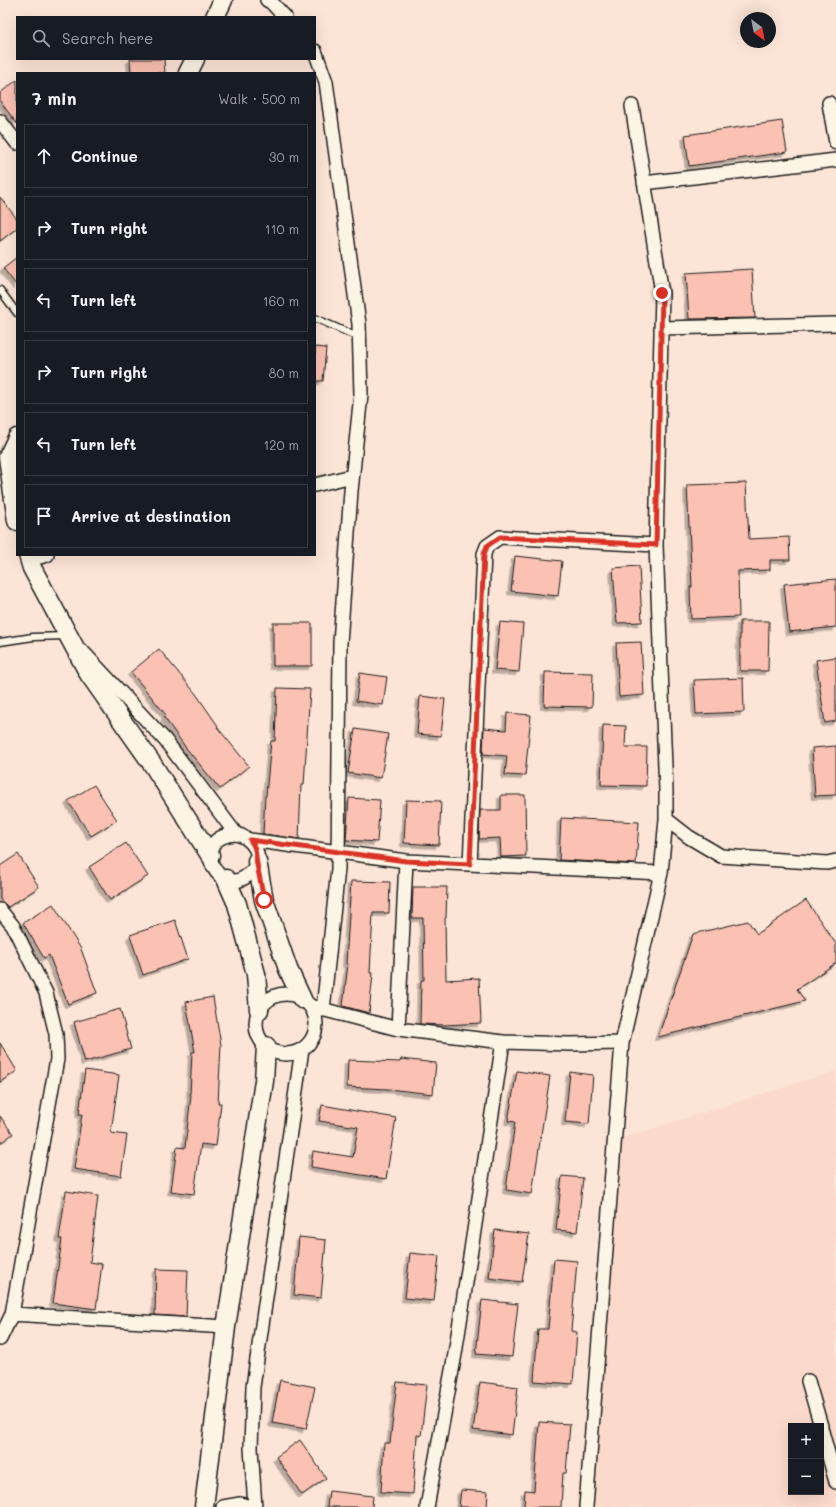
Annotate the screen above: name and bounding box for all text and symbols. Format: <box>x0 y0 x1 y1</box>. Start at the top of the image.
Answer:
north arrow <box>740 12 776 48</box>
search box <box>16 16 316 60</box>
icon: search <box>30 27 52 49</box>
text: Search here <box>62 28 153 48</box>
text: 7 min <box>32 87 77 109</box>
text: Walk · 500 m <box>218 90 300 107</box>
icon: ahead <box>33 145 55 167</box>
text: Continue <box>71 146 138 166</box>
text: 30 m <box>269 148 299 165</box>
icon: right <box>33 217 55 239</box>
text: Turn right <box>71 218 148 238</box>
text: 110 m <box>265 220 299 237</box>
route end <box>653 284 671 302</box>
icon: left <box>33 289 55 311</box>
text: Turn left <box>71 290 136 310</box>
text: 160 m <box>263 292 299 309</box>
icon: right <box>33 361 55 383</box>
text: Turn right <box>71 362 148 382</box>
text: 80 m <box>269 364 299 381</box>
icon: left <box>33 433 55 455</box>
text: Turn left <box>71 434 136 454</box>
text: 120 m <box>263 436 299 453</box>
icon: arrive <box>33 505 55 527</box>
text: Arrive at destination <box>71 506 231 526</box>
route start <box>255 891 273 909</box>
map controls <box>788 1423 824 1495</box>
button: + <box>788 1423 824 1459</box>
button: − <box>788 1459 824 1495</box>

